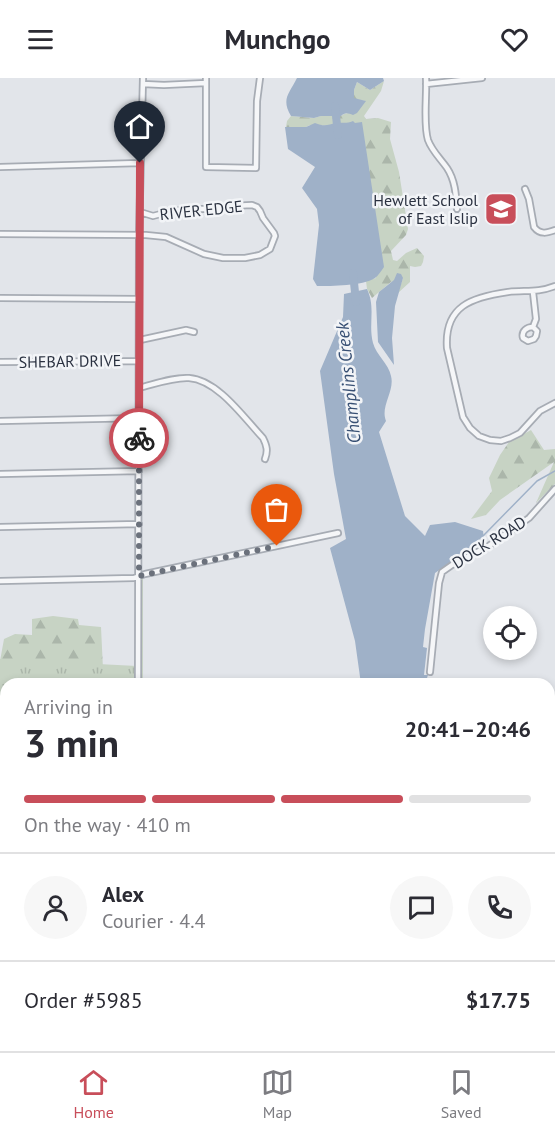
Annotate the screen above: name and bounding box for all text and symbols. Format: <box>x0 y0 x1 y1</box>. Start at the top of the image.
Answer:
text: Munchgo <box>224 22 331 56</box>
icon: menu <box>24 23 57 56</box>
icon: heart <box>498 23 531 56</box>
pin <box>114 101 165 163</box>
icon: home <box>123 110 156 143</box>
place label: Hewlett School of East Islip <box>373 190 478 228</box>
school or university icon: Hewlett School of East Islip <box>483 191 519 227</box>
street label: RIVER EDGE <box>159 196 243 224</box>
water label: Champlins Creek <box>330 320 366 445</box>
street label: SHEBAR DRIVE <box>19 350 121 372</box>
courier <box>109 408 169 468</box>
icon: bike <box>123 422 156 455</box>
pin <box>251 484 302 546</box>
icon: bag <box>260 493 293 526</box>
street label: DOCK ROAD <box>448 511 530 573</box>
map controls <box>483 606 537 660</box>
button: locate <box>483 606 537 660</box>
text: Arriving in <box>24 694 113 720</box>
text: 20:41–20:46 <box>405 715 531 743</box>
text: 3 min <box>24 717 119 768</box>
text: On the way · 410 m <box>24 812 191 838</box>
button: person <box>24 876 87 939</box>
button: chat <box>390 876 453 939</box>
button: phone <box>468 876 531 939</box>
text: Alex <box>102 880 144 908</box>
text: Courier · 4.4 <box>102 908 205 934</box>
text: Order #5985 <box>24 986 143 1014</box>
text: $17.75 <box>466 986 531 1014</box>
tab: Home <box>73 1066 114 1122</box>
tab: Map <box>261 1066 294 1122</box>
tab: Saved <box>441 1066 482 1122</box>

